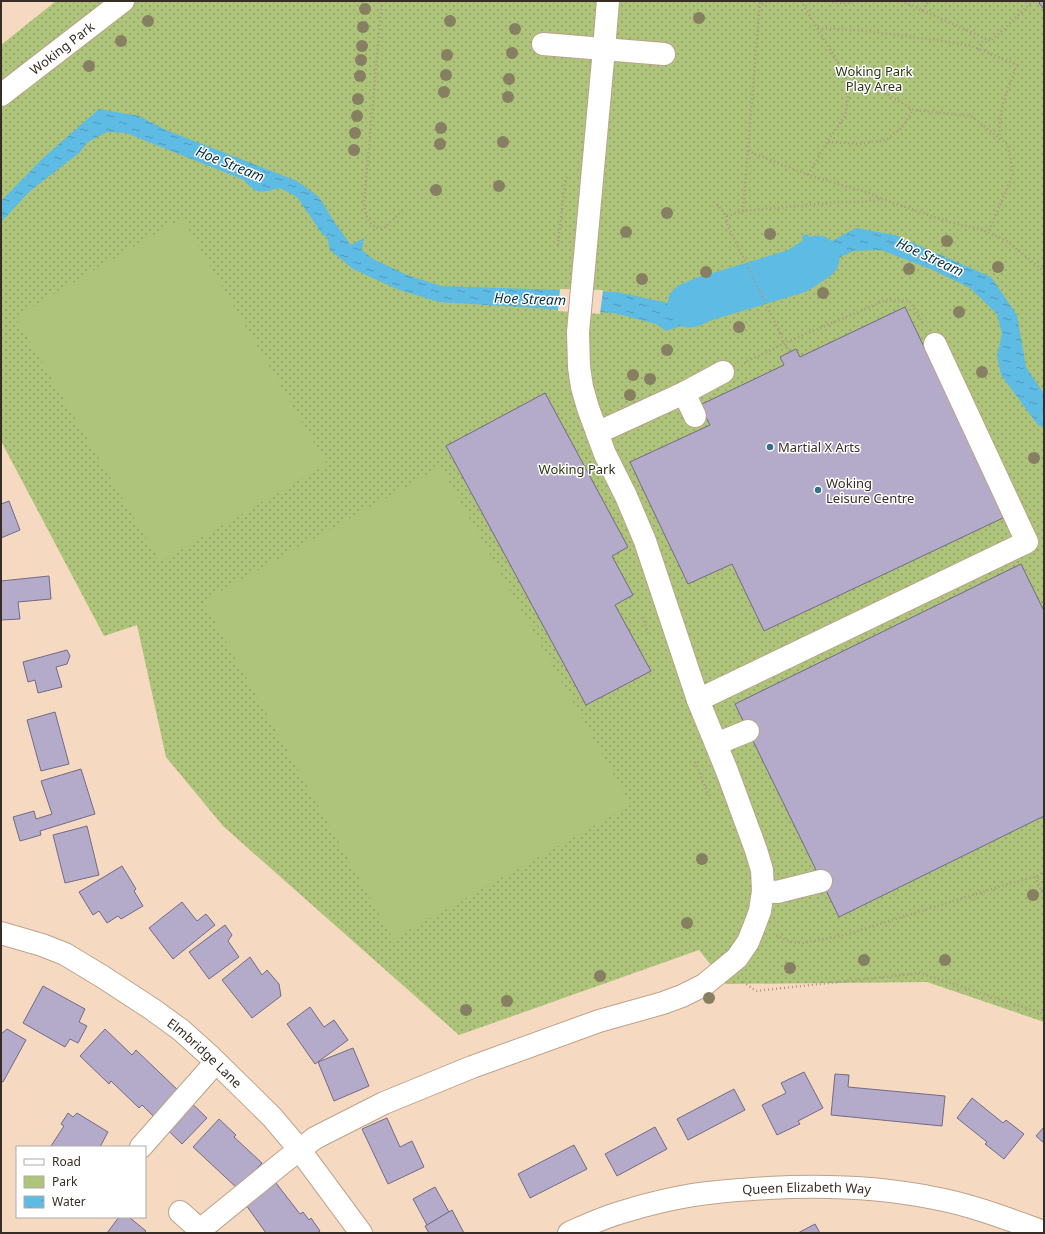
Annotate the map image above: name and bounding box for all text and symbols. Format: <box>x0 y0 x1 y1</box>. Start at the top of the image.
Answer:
street label: Woking Park <box>26 17 98 79</box>
park label: Woking Park Play Area <box>836 62 912 95</box>
water label: Hoe Stream <box>193 141 267 186</box>
water label: Hoe Stream <box>893 233 967 280</box>
water label: Hoe Stream <box>494 288 566 309</box>
place label: Martial X Arts <box>778 438 860 456</box>
marker: Martial X Arts <box>765 442 775 452</box>
park label: Woking Park <box>539 460 615 478</box>
place label: Woking Leisure Centre <box>826 474 914 507</box>
marker: Woking Leisure Centre <box>813 485 823 495</box>
street label: Elmbridge Lane <box>164 1014 246 1092</box>
legend <box>16 1146 146 1218</box>
text: Road <box>52 1153 81 1170</box>
text: Park <box>52 1173 78 1190</box>
street label: Queen Elizabeth Way <box>742 1178 872 1199</box>
text: Water <box>52 1193 86 1210</box>

